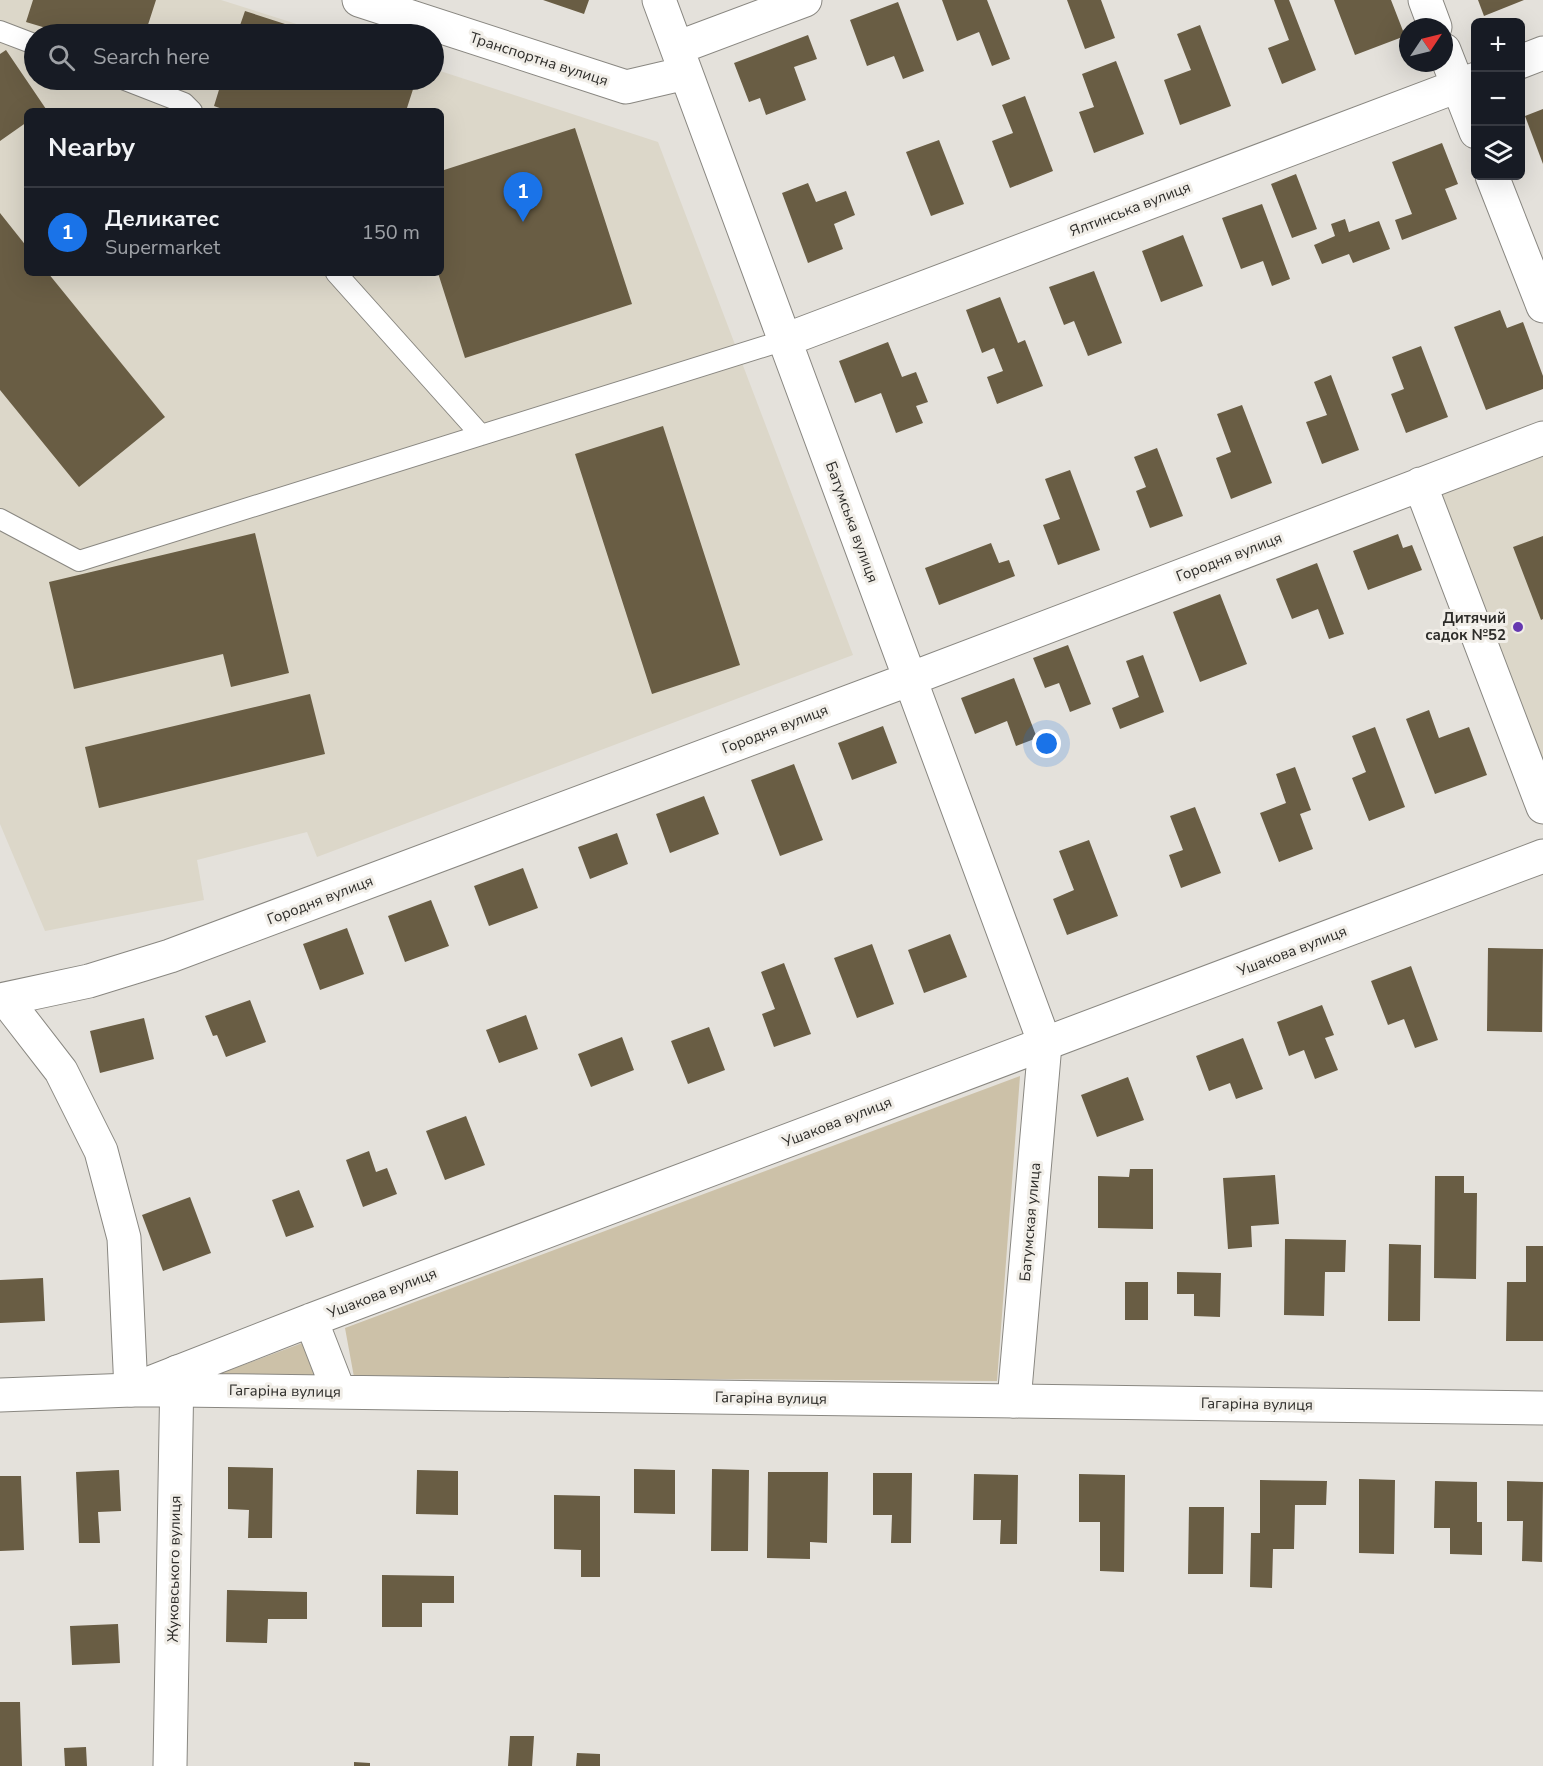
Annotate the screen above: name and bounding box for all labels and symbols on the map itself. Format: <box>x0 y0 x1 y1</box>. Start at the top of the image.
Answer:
north arrow <box>1399 18 1453 72</box>
street label: Транспортна вулиця <box>467 27 611 91</box>
pin: 1 <box>504 172 542 222</box>
street label: Ялтинська вулиця <box>1067 177 1193 241</box>
street label: Батумська вулиця <box>821 459 883 585</box>
street label: Городня вулиця <box>1173 528 1285 586</box>
place label: Дитячий садок №52 <box>1425 608 1506 645</box>
marker: Дитячий садок №52 <box>1511 620 1525 634</box>
street label: Городня вулиця <box>719 700 831 758</box>
your location <box>1032 729 1061 758</box>
street label: Городня вулиця <box>264 871 376 929</box>
street label: Ушакова вулиця <box>1234 921 1350 981</box>
street label: Ушакова вулиця <box>779 1092 895 1152</box>
street label: Батумская улица <box>1015 1162 1045 1282</box>
street label: Ушакова вулиця <box>324 1263 440 1323</box>
street label: Гагаріна вулиця <box>229 1380 341 1402</box>
street label: Гагаріна вулиця <box>715 1387 827 1409</box>
street label: Гагаріна вулиця <box>1201 1393 1313 1415</box>
street label: Жуковського вулиця <box>163 1495 185 1643</box>

